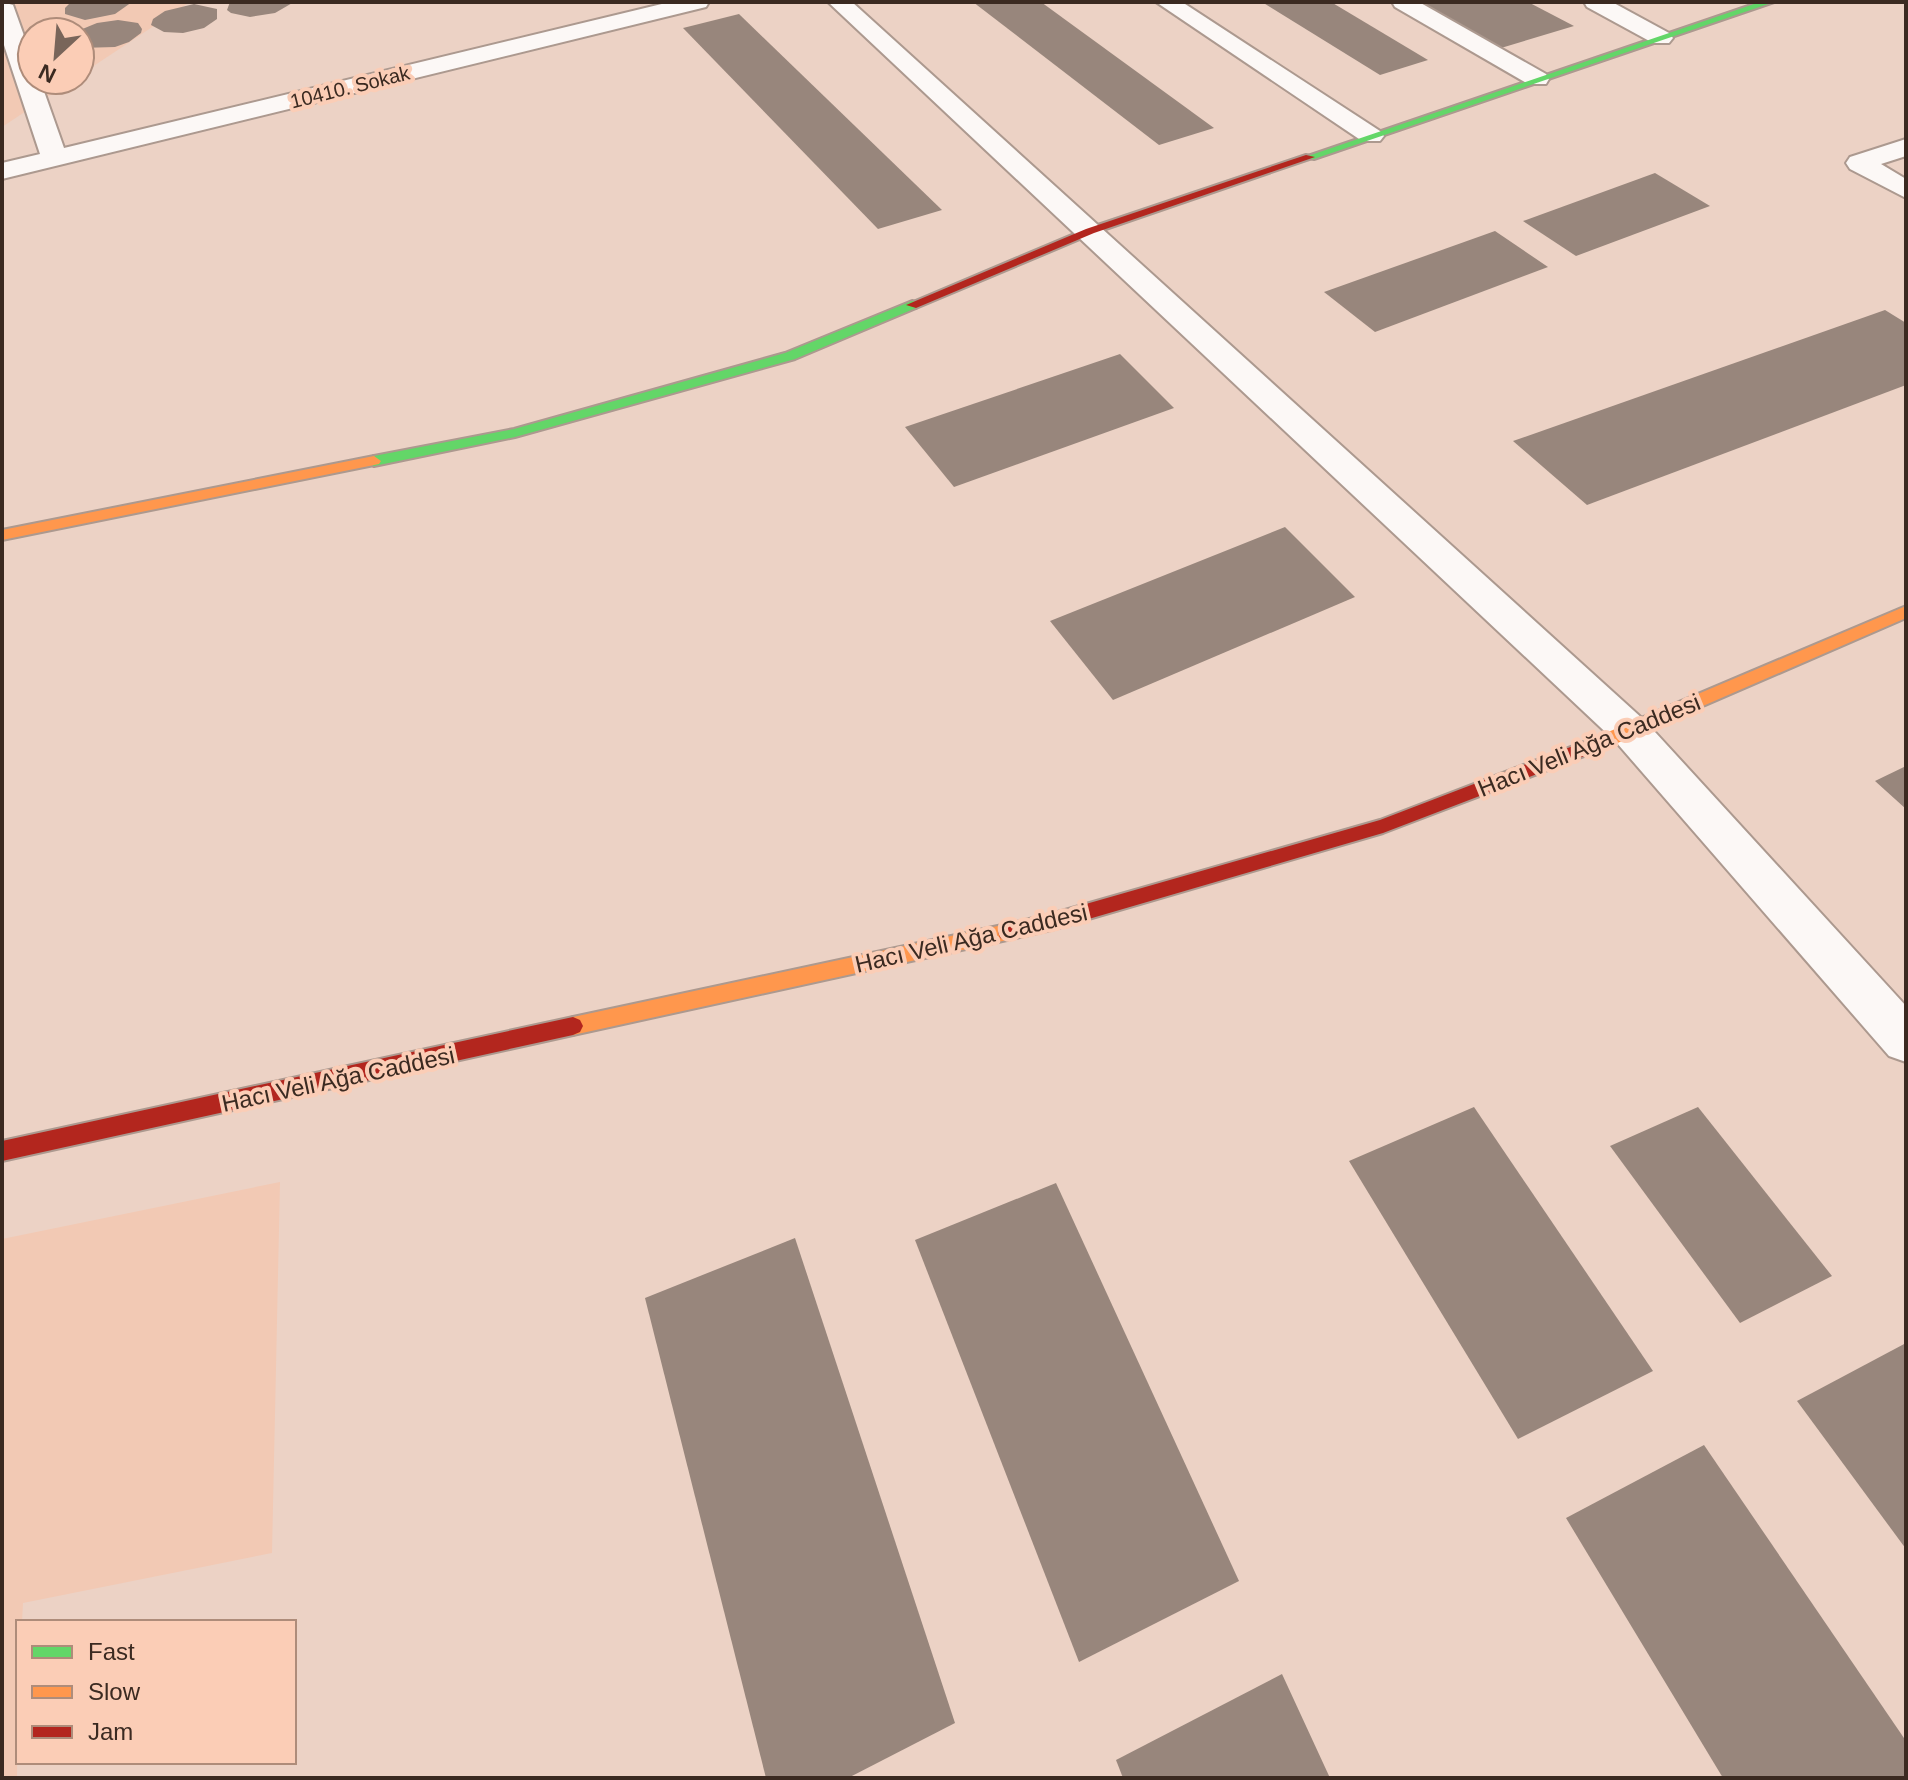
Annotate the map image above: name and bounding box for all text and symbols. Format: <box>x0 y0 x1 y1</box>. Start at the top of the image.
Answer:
north arrow <box>16 16 96 96</box>
text: N <box>35 59 60 88</box>
street label: 10410. Sokak <box>288 61 413 112</box>
street label: Hacı Veli Ağa Caddesi <box>1474 688 1704 802</box>
street label: Hacı Veli Ağa Caddesi <box>852 898 1090 978</box>
street label: Hacı Veli Ağa Caddesi <box>219 1041 457 1117</box>
legend <box>16 1620 296 1764</box>
text: Fast <box>88 1638 135 1665</box>
text: Slow <box>88 1678 141 1705</box>
text: Jam <box>88 1718 133 1745</box>

